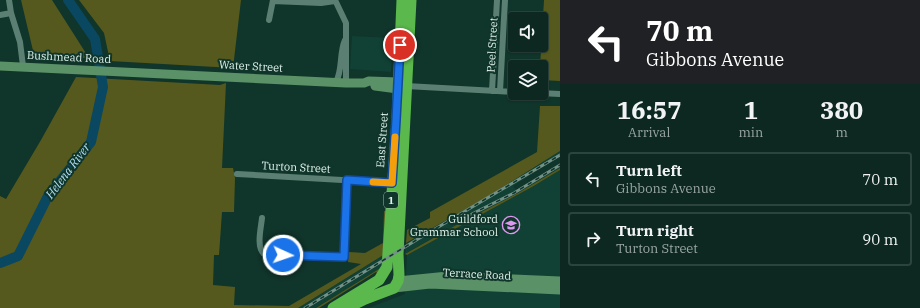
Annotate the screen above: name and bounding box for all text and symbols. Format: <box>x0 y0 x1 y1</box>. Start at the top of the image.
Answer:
map controls <box>508 12 548 100</box>
button: sound <box>508 12 548 52</box>
text: 70 m <box>646 12 713 49</box>
icon: left <box>580 16 632 68</box>
street label: Peel Street <box>484 17 500 73</box>
pin <box>383 28 417 62</box>
icon: arrive <box>389 34 411 56</box>
street label: Bushmead Road <box>27 48 112 66</box>
text: Gibbons Avenue <box>646 48 784 71</box>
street label: Water Street <box>219 57 283 75</box>
button: layers <box>508 60 548 100</box>
text: 16:57 <box>617 94 682 126</box>
text: 1 <box>744 94 758 126</box>
text: 380 <box>820 94 863 126</box>
street label: East Street <box>373 112 391 168</box>
text: Arrival <box>628 124 670 141</box>
text: min <box>738 124 763 141</box>
text: m <box>835 124 848 141</box>
water label: Helena River <box>41 139 94 202</box>
street label: Turton Street <box>261 158 331 176</box>
text: Turn left <box>616 161 682 180</box>
icon: left <box>582 168 604 190</box>
text: 70 m <box>862 170 898 189</box>
text: Gibbons Avenue <box>616 180 716 197</box>
road number: 1 <box>384 192 398 208</box>
place label: Guildford Grammar School <box>410 212 498 239</box>
school or university icon: Guildford Grammar School <box>501 215 521 235</box>
text: Turn right <box>616 221 694 240</box>
icon: right <box>582 228 604 250</box>
text: 90 m <box>862 230 898 249</box>
position arrow <box>262 234 304 276</box>
text: Turton Street <box>616 240 698 257</box>
street label: Terrace Road <box>442 265 512 283</box>

